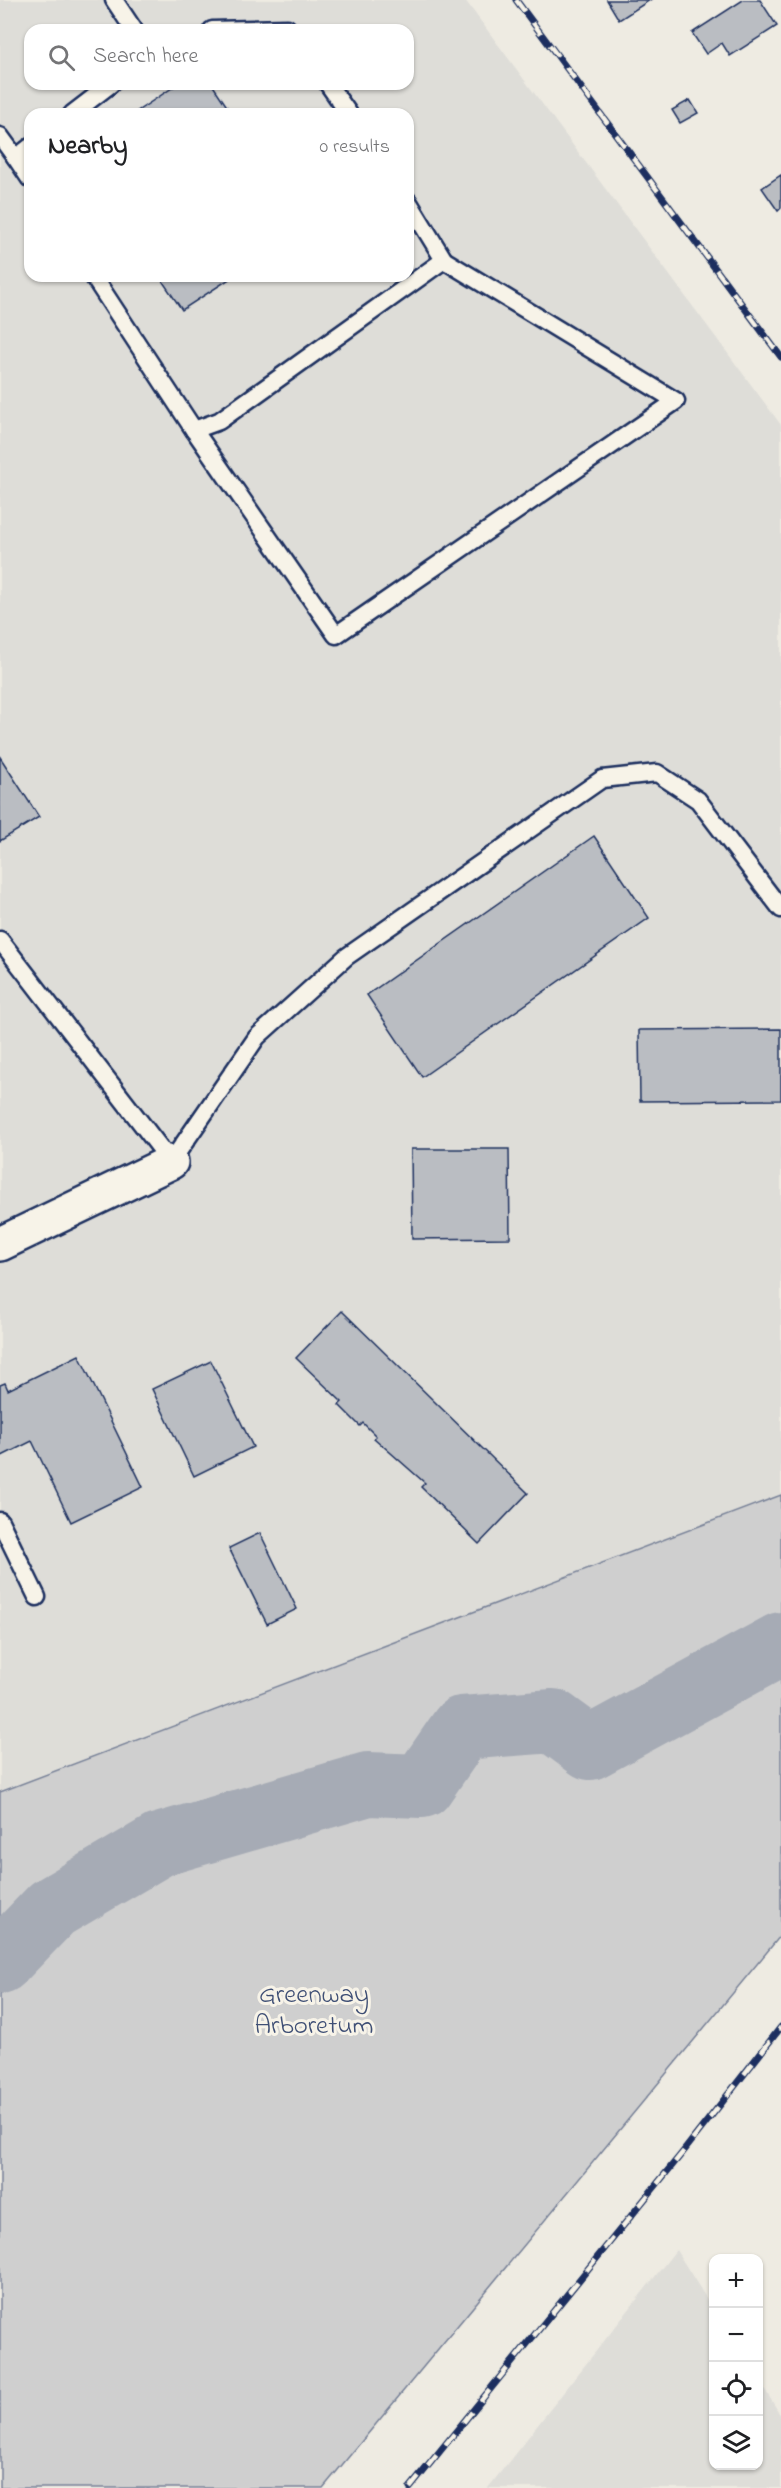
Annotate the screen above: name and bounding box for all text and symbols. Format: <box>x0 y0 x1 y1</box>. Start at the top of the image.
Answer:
search box <box>24 24 414 90</box>
icon: search <box>45 41 78 74</box>
text: Search here <box>93 41 198 73</box>
text: Nearby <box>48 128 127 166</box>
text: 0 results <box>319 133 390 162</box>
park label: Greenway Arboretum <box>254 1976 374 2046</box>
map controls <box>709 2254 763 2470</box>
button: + <box>709 2254 763 2308</box>
button: − <box>709 2308 763 2362</box>
button: locate <box>709 2362 763 2416</box>
button: layers <box>709 2416 763 2470</box>

